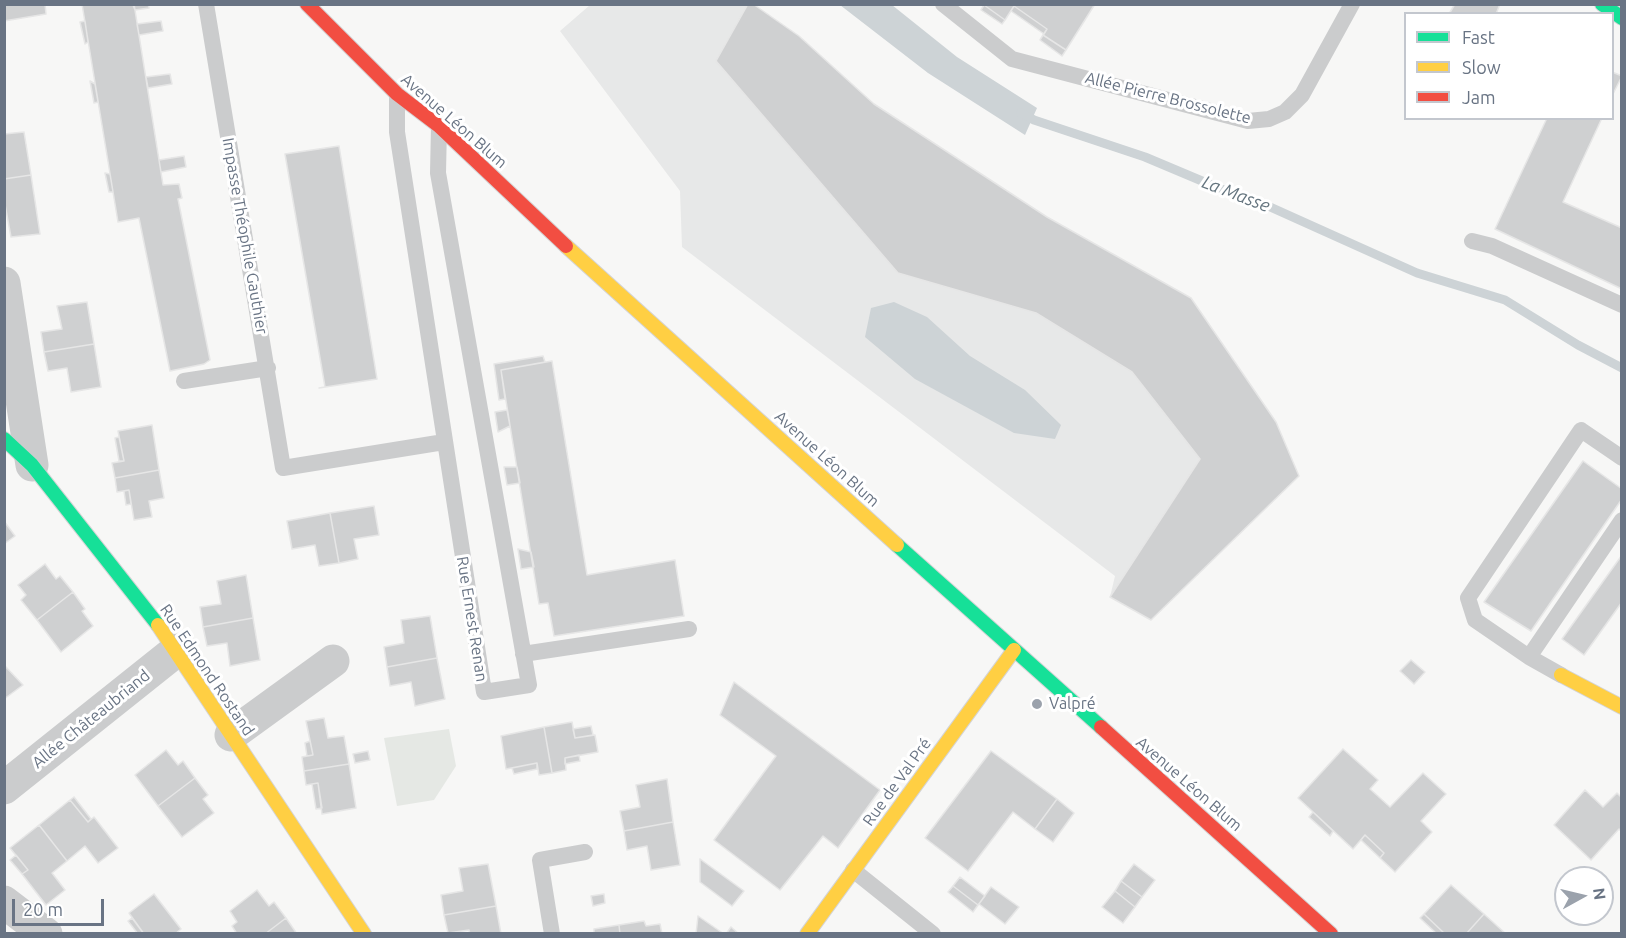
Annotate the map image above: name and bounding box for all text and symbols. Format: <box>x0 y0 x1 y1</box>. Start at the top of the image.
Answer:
legend <box>1404 12 1614 120</box>
text: Fast <box>1462 27 1495 47</box>
text: Slow <box>1462 57 1501 77</box>
street label: Allée Pierre Brossolette <box>1083 68 1253 128</box>
street label: Avenue Léon Blum <box>397 70 511 172</box>
text: Jam <box>1462 87 1496 107</box>
street label: Impasse Théophile Gauthier <box>218 136 272 336</box>
water label: La Masse <box>1199 171 1273 217</box>
street label: Avenue Léon Blum <box>771 407 883 511</box>
street label: Rue Ernest Renan <box>453 555 491 683</box>
street label: Rue Edmond Rostand <box>156 601 258 739</box>
street label: Allée Châteaubriand <box>28 666 154 772</box>
place label: Valpré <box>1049 694 1096 714</box>
marker: Valpré <box>1030 697 1044 711</box>
street label: Avenue Léon Blum <box>1132 733 1246 835</box>
street label: Rue de Val Pré <box>859 734 935 830</box>
north arrow <box>1554 866 1614 926</box>
scale bar <box>15 887 106 925</box>
text: N <box>1590 887 1610 901</box>
text: 20 m <box>23 899 63 919</box>

